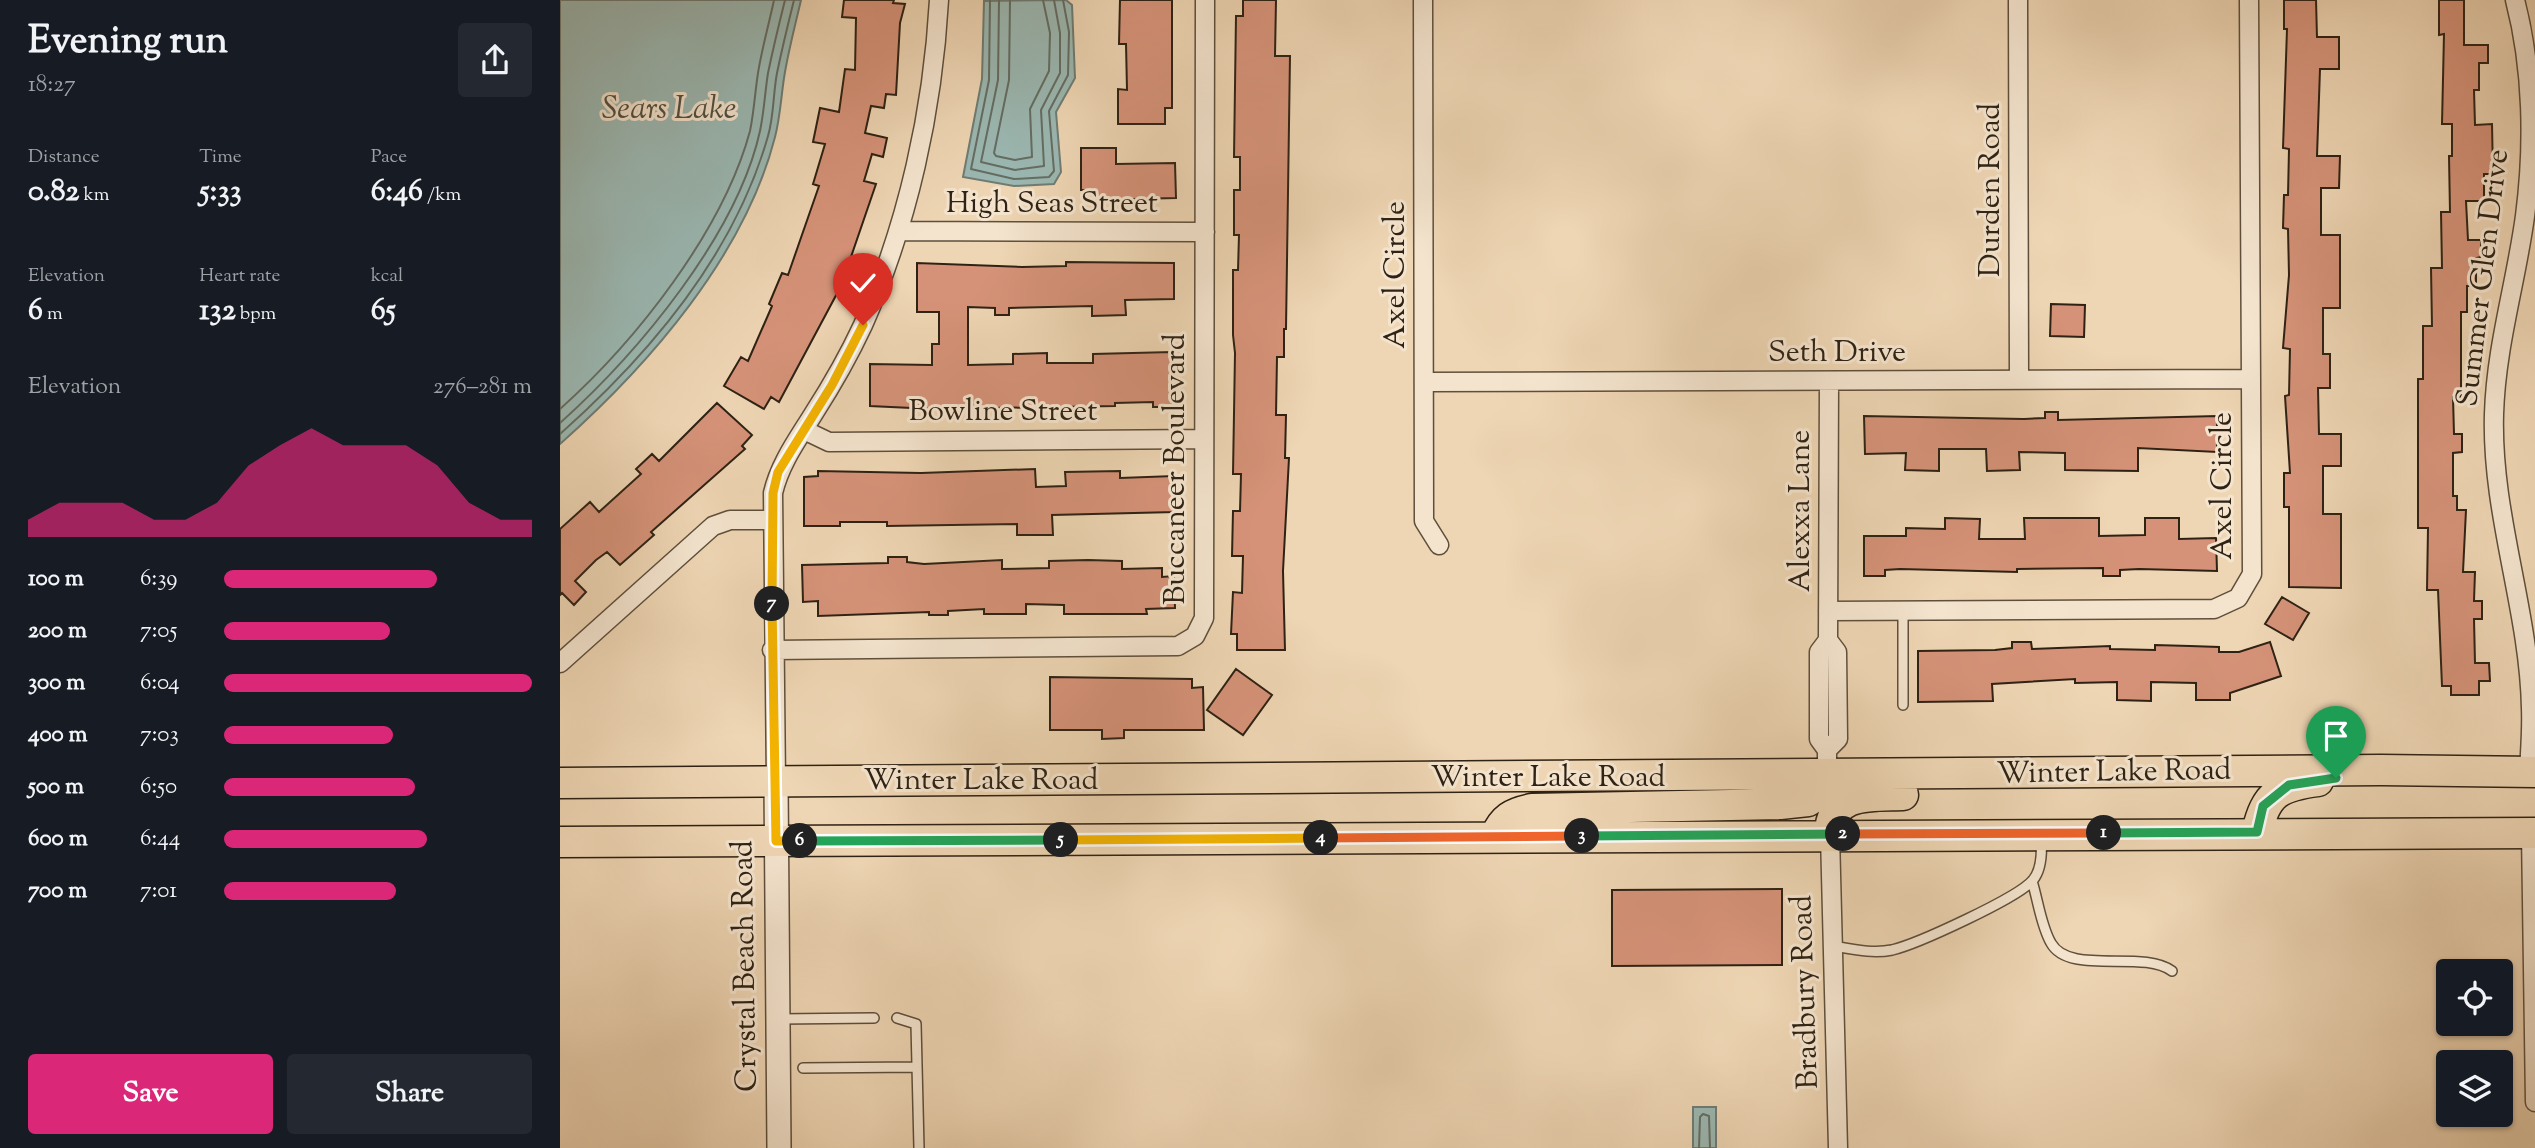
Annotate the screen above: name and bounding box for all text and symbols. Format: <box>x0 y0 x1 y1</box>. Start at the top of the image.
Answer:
text: Evening run <box>28 16 228 70</box>
button: share <box>458 23 532 97</box>
text: 18:27 <box>28 69 76 102</box>
water label: Sears Lake <box>602 87 736 133</box>
street label: Durden Road <box>1970 103 2013 277</box>
text: Distance <box>28 144 100 171</box>
text: Time <box>199 144 242 171</box>
text: Pace <box>371 144 407 171</box>
street label: Summer Glen Drive <box>2447 147 2521 409</box>
text: 0.82 <box>28 171 79 214</box>
text: 5:33 <box>199 171 242 214</box>
text: 6:46 <box>371 171 423 214</box>
text: km <box>79 182 110 209</box>
text: /km <box>423 182 461 209</box>
street label: High Seas Street <box>946 183 1158 226</box>
street label: Axel Circle <box>1375 201 1418 349</box>
pin <box>833 253 893 325</box>
text: Elevation <box>28 263 105 290</box>
text: Heart rate <box>199 263 280 290</box>
text: kcal <box>371 263 403 290</box>
icon: check <box>844 264 882 302</box>
text: 6 <box>28 290 43 333</box>
text: 132 <box>199 290 236 333</box>
text: 65 <box>371 290 396 333</box>
text: m <box>43 301 63 328</box>
text: bpm <box>236 301 276 328</box>
street label: Seth Drive <box>1768 332 1906 375</box>
street label: Buccaneer Boulevard <box>1155 333 1198 605</box>
text: Elevation <box>28 371 121 404</box>
text: 276–281 m <box>433 371 532 404</box>
street label: Bowline Street <box>909 391 1097 434</box>
street label: Axel Circle <box>2202 412 2245 560</box>
street label: Alexxa Lane <box>1780 430 1823 592</box>
text: 100 m <box>28 563 84 596</box>
text: 6:39 <box>140 563 177 596</box>
pin: 7 <box>754 586 790 622</box>
text: 7 <box>767 590 776 617</box>
text: 200 m <box>28 615 87 648</box>
text: 7:05 <box>140 615 177 648</box>
text: 300 m <box>28 667 85 700</box>
text: 6:04 <box>140 667 180 700</box>
pin <box>2306 706 2366 778</box>
icon: arrive <box>2317 717 2355 755</box>
text: 400 m <box>28 719 88 752</box>
text: 7:03 <box>140 719 179 752</box>
street label: Winter Lake Road <box>1996 749 2232 797</box>
street label: Winter Lake Road <box>1431 757 1665 800</box>
street label: Winter Lake Road <box>864 760 1098 803</box>
text: 500 m <box>28 771 84 804</box>
text: 6:50 <box>140 771 177 804</box>
pin: 2 <box>1826 816 1860 852</box>
pin: 1 <box>2086 816 2122 850</box>
pin: 3 <box>1564 818 1600 854</box>
text: 1 <box>2100 819 2107 846</box>
pin: 4 <box>1304 820 1338 856</box>
text: 2 <box>1838 820 1847 847</box>
pin: 5 <box>1044 822 1078 858</box>
text: 3 <box>1578 822 1585 849</box>
text: 600 m <box>28 823 88 856</box>
text: 6:44 <box>140 823 180 856</box>
pin: 6 <box>782 824 818 858</box>
text: 4 <box>1316 824 1325 851</box>
text: 5 <box>1057 826 1064 853</box>
text: 6 <box>795 827 804 854</box>
street label: Crystal Beach Road <box>722 840 770 1092</box>
text: 700 m <box>28 875 87 908</box>
text: 7:01 <box>140 875 177 908</box>
street label: Bradbury Road <box>1781 894 1831 1090</box>
map controls <box>2436 959 2513 1127</box>
button: locate <box>2436 959 2513 1036</box>
button: layers <box>2436 1050 2513 1127</box>
button: Save <box>28 1054 273 1134</box>
button: Share <box>287 1054 532 1134</box>

